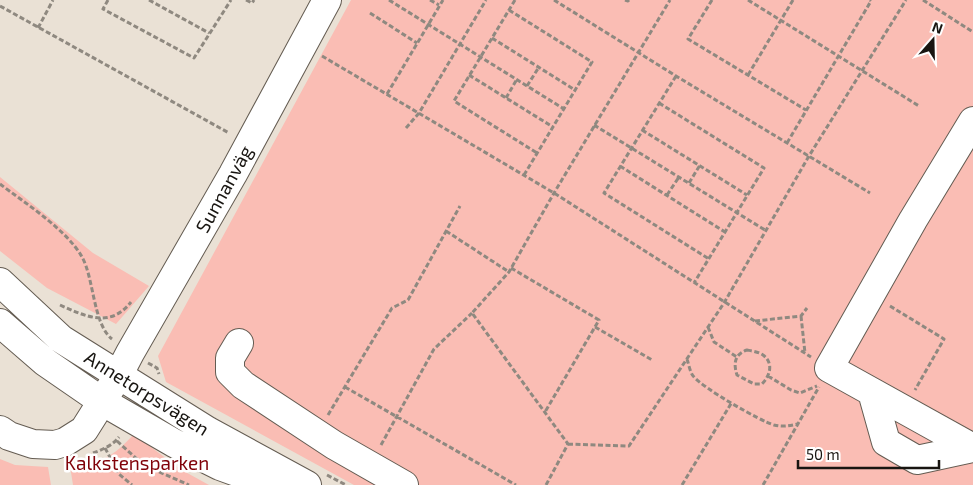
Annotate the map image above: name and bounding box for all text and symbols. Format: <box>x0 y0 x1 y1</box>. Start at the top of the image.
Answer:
north arrow <box>908 15 958 65</box>
text: N <box>930 18 945 37</box>
street label: Sunnanväg <box>190 141 257 236</box>
street label: Annetorpsvägen <box>81 345 214 440</box>
scale bar <box>798 438 939 470</box>
text: 50 m <box>806 445 840 463</box>
park label: Kalkstensparken <box>65 451 209 474</box>

